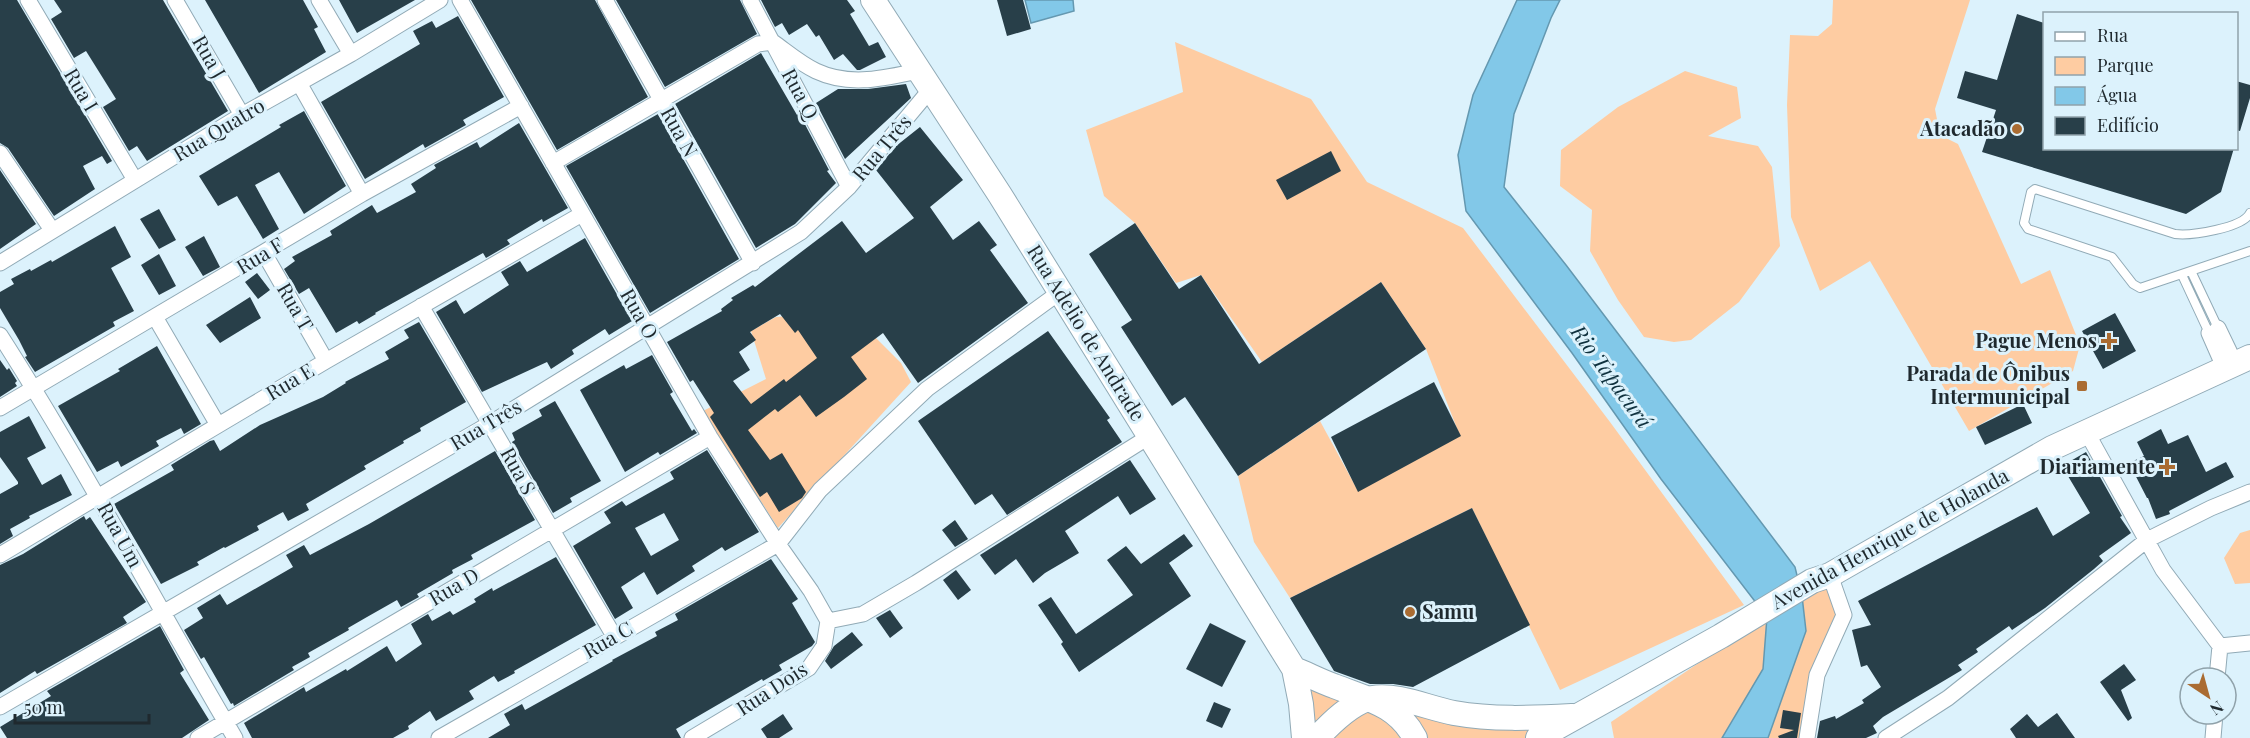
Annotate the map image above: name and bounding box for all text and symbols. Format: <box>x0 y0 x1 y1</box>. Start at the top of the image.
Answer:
legend <box>2043 12 2238 150</box>
text: Rua <box>2097 23 2128 47</box>
street label: Rua J <box>187 30 233 83</box>
text: Parque <box>2097 53 2154 77</box>
street label: Rua I <box>59 63 106 116</box>
street label: Rua Q <box>777 63 826 125</box>
text: Água <box>2096 83 2137 107</box>
street label: Rua Quatro <box>167 91 269 167</box>
street label: Rua N <box>656 101 705 161</box>
street label: Rua Três <box>845 108 917 186</box>
text: Edifício <box>2097 113 2159 137</box>
place label: Atacadão <box>1919 114 2005 141</box>
marker: Atacadão <box>2010 122 2024 136</box>
street label: Rua F <box>231 230 288 279</box>
street label: Rua Adelio de Andrade <box>1022 239 1153 426</box>
street label: Rua T <box>272 277 321 335</box>
street label: Rua O <box>615 283 666 343</box>
water label: Rio Tapacurá <box>1565 318 1660 433</box>
place label: Pague Menos <box>1975 326 2097 353</box>
marker: Pague Menos <box>2102 334 2116 348</box>
street label: Rua E <box>260 356 318 406</box>
place label: Parada de Ônibus Intermunicipal <box>1906 359 2070 409</box>
marker: Parada de Ônibus Intermunicipal <box>2075 379 2089 393</box>
street label: Rua Três <box>445 392 526 456</box>
street label: Rua S <box>495 442 543 499</box>
place label: Diariamente <box>2039 452 2155 479</box>
marker: Diariamente <box>2160 460 2174 474</box>
street label: Avenida Henrique de Holanda <box>1765 461 2013 615</box>
street label: Rua Um <box>92 497 150 572</box>
street label: Rua D <box>423 561 483 611</box>
place label: Samu <box>1422 597 1474 624</box>
marker: Samu <box>1403 605 1417 619</box>
street label: Rua C <box>578 614 637 664</box>
street label: Rua Dois <box>730 655 812 721</box>
north arrow <box>2178 666 2238 726</box>
scale bar <box>15 687 148 725</box>
text: 50 m <box>24 695 63 719</box>
text: N <box>2206 697 2228 721</box>

